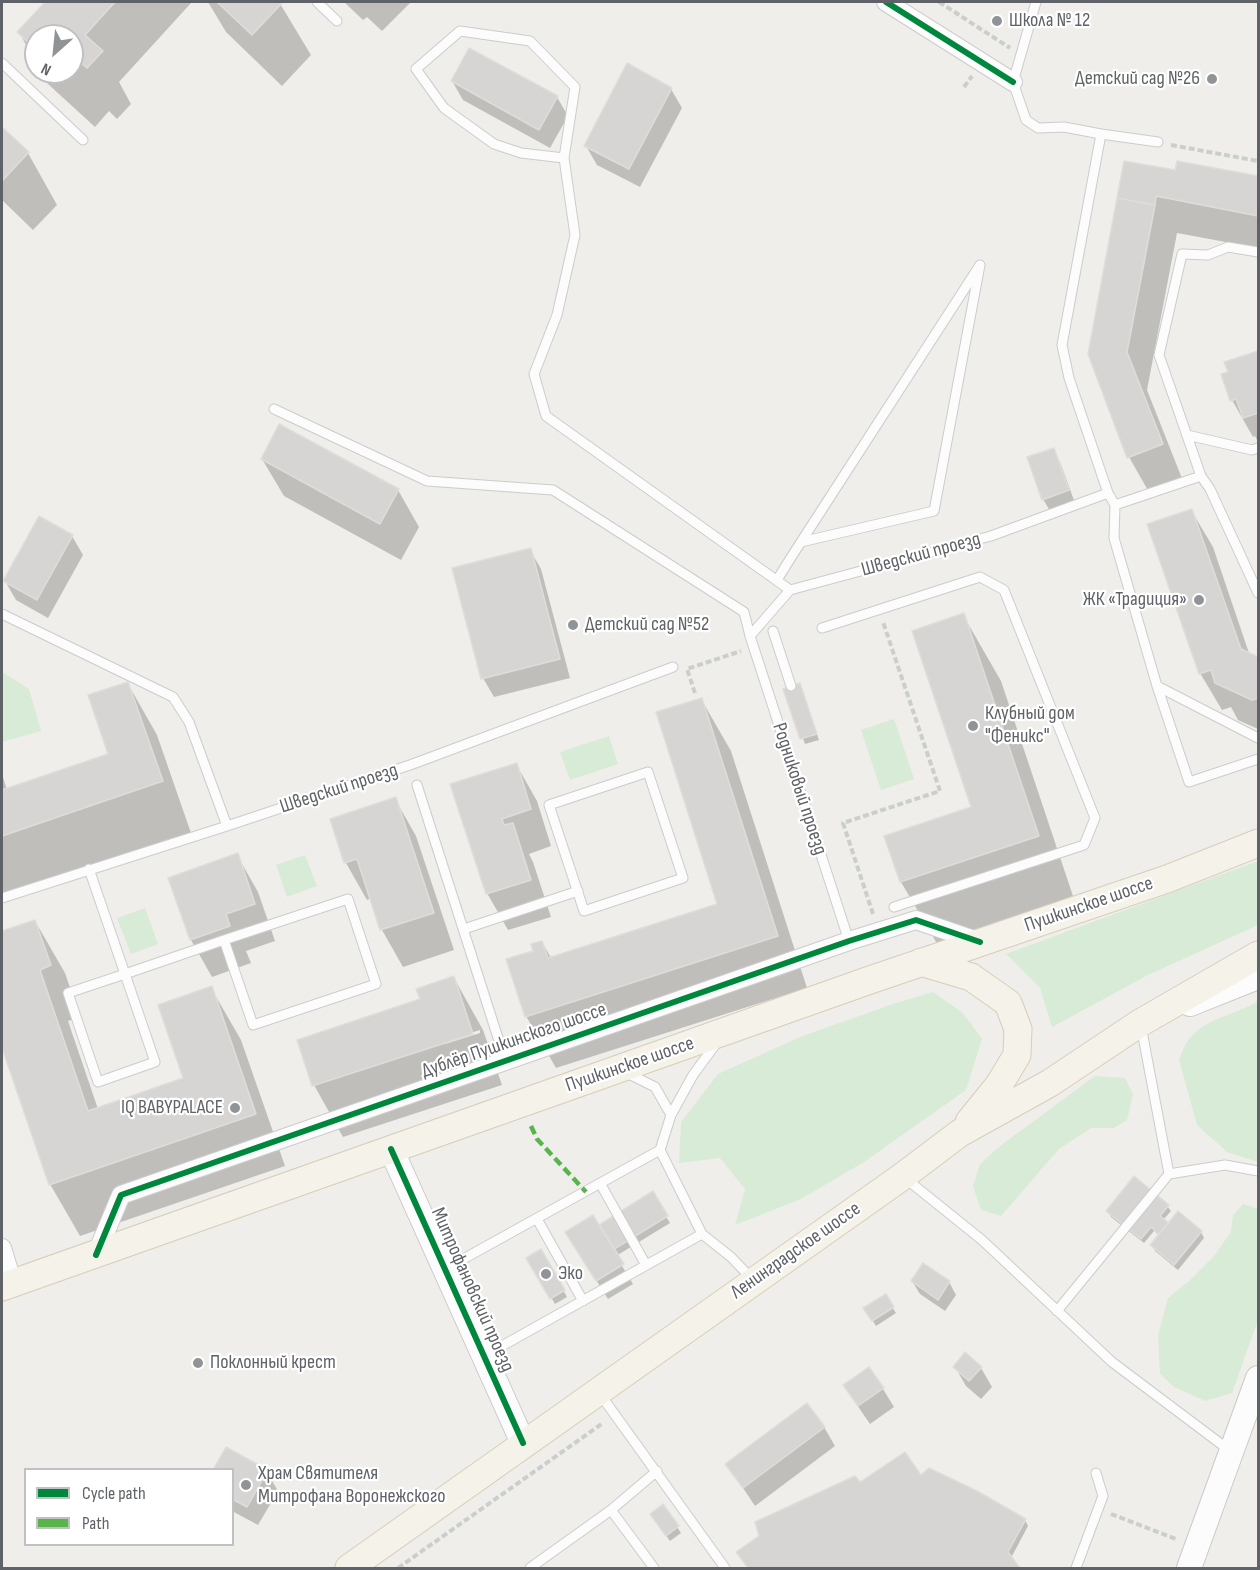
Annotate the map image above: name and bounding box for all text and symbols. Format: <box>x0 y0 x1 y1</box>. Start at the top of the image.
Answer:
place label: Школа № 12 <box>1009 9 1090 33</box>
marker: Школа № 12 <box>990 14 1004 28</box>
north arrow <box>24 24 84 84</box>
text: N <box>38 58 55 79</box>
place label: Детский сад №26 <box>1075 67 1200 91</box>
marker: Детский сад №26 <box>1205 72 1219 86</box>
street label: Шведский проезд <box>859 528 983 582</box>
place label: ЖК «Традиция» <box>1083 588 1187 612</box>
marker: ЖК «Традиция» <box>1192 593 1206 607</box>
place label: Детский сад №52 <box>585 613 709 637</box>
marker: Детский сад №52 <box>566 618 580 632</box>
place label: Клубный дом "Феникс" <box>985 702 1075 749</box>
marker: Клубный дом "Феникс" <box>966 719 980 733</box>
street label: Родниковый проезд <box>766 720 832 858</box>
street label: Шведский проезд <box>277 759 401 819</box>
street label: Пушкинское шоссе <box>1022 872 1156 938</box>
street label: Дублёр Пушкинского шоссе <box>418 998 610 1084</box>
street label: Пушкинское шоссе <box>563 1032 697 1098</box>
place label: IQ BABYPALACE <box>121 1096 223 1120</box>
marker: IQ BABYPALACE <box>228 1101 242 1115</box>
street label: Ленинградское шоссе <box>726 1197 866 1305</box>
street label: Митрофановский проезд <box>425 1204 519 1376</box>
place label: Эко <box>558 1262 583 1286</box>
marker: Эко <box>539 1267 553 1281</box>
place label: Поклонный крест <box>210 1351 336 1375</box>
marker: Поклонный крест <box>191 1356 205 1370</box>
place label: Храм Святителя Митрофана Воронежского <box>258 1462 446 1509</box>
legend <box>24 1468 234 1546</box>
marker: Храм Святителя Митрофана Воронежского <box>239 1478 253 1492</box>
text: Cycle path <box>82 1483 146 1504</box>
text: Path <box>82 1513 110 1534</box>

